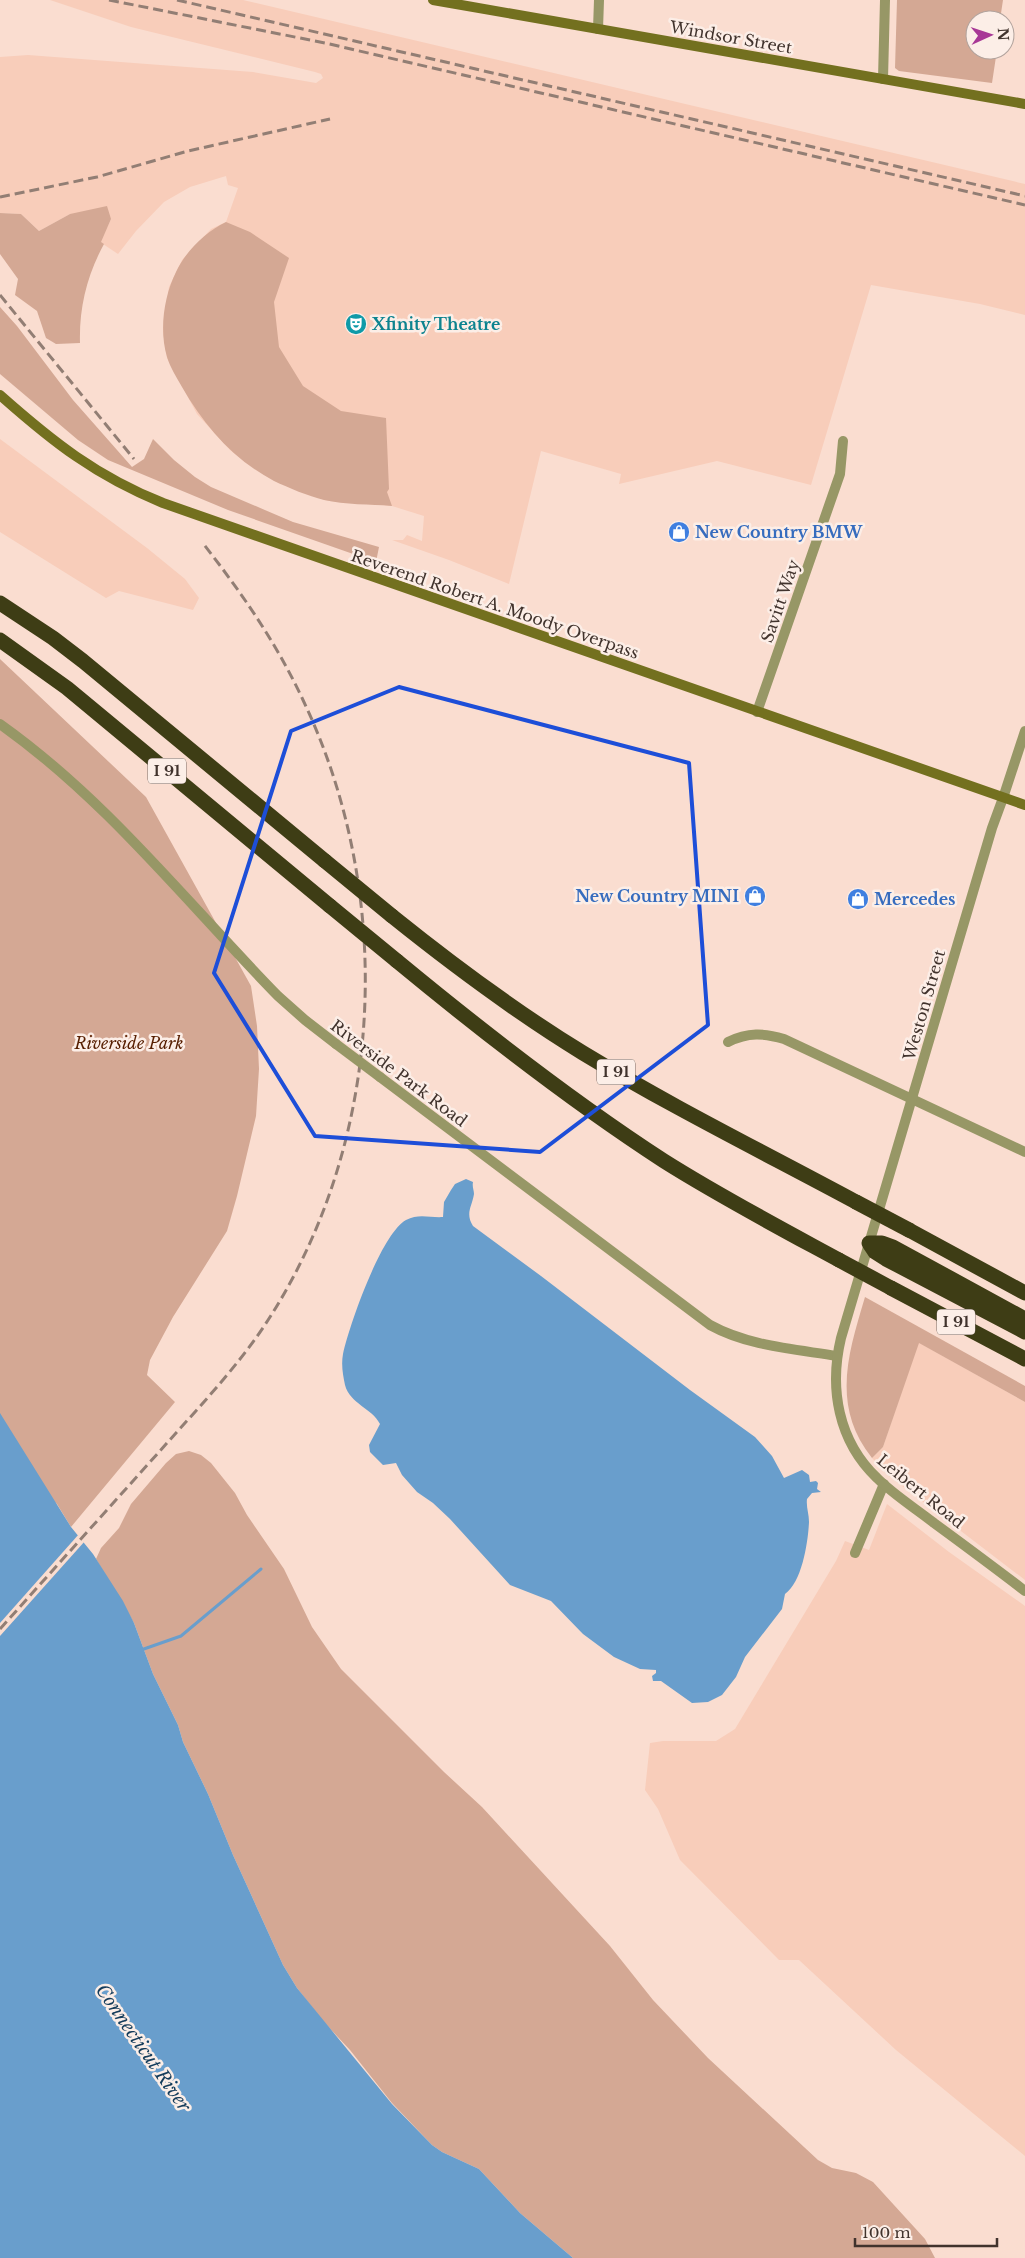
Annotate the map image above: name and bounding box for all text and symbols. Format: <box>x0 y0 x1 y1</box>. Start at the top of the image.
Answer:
north arrow <box>965 10 1015 60</box>
street label: Windsor Street <box>667 16 794 58</box>
text: N <box>994 27 1012 41</box>
theatre icon: Xfinity Theatre <box>344 312 368 336</box>
place label: Xfinity Theatre <box>371 314 500 334</box>
shop icon: New Country BMW <box>667 520 691 544</box>
place label: New Country BMW <box>695 522 863 542</box>
street label: Reverend Robert A. Moody Overpass <box>348 545 642 663</box>
street label: Savitt Way <box>756 556 804 645</box>
road number: I 91 <box>148 758 186 784</box>
shop icon: New Country MINI <box>743 884 767 908</box>
place label: New Country MINI <box>575 886 739 906</box>
shop icon: Mercedes <box>846 887 870 911</box>
place label: Mercedes <box>874 889 956 909</box>
street label: Weston Street <box>898 947 949 1064</box>
street label: Riverside Park Road <box>327 1015 471 1131</box>
park label: Riverside Park <box>73 1033 184 1053</box>
road number: I 91 <box>597 1060 635 1084</box>
road number: I 91 <box>937 1310 975 1334</box>
street label: Leibert Road <box>873 1450 969 1532</box>
water label: Connecticut River <box>91 1980 196 2116</box>
scale bar <box>855 2216 998 2248</box>
text: 100 m <box>862 2223 911 2242</box>

